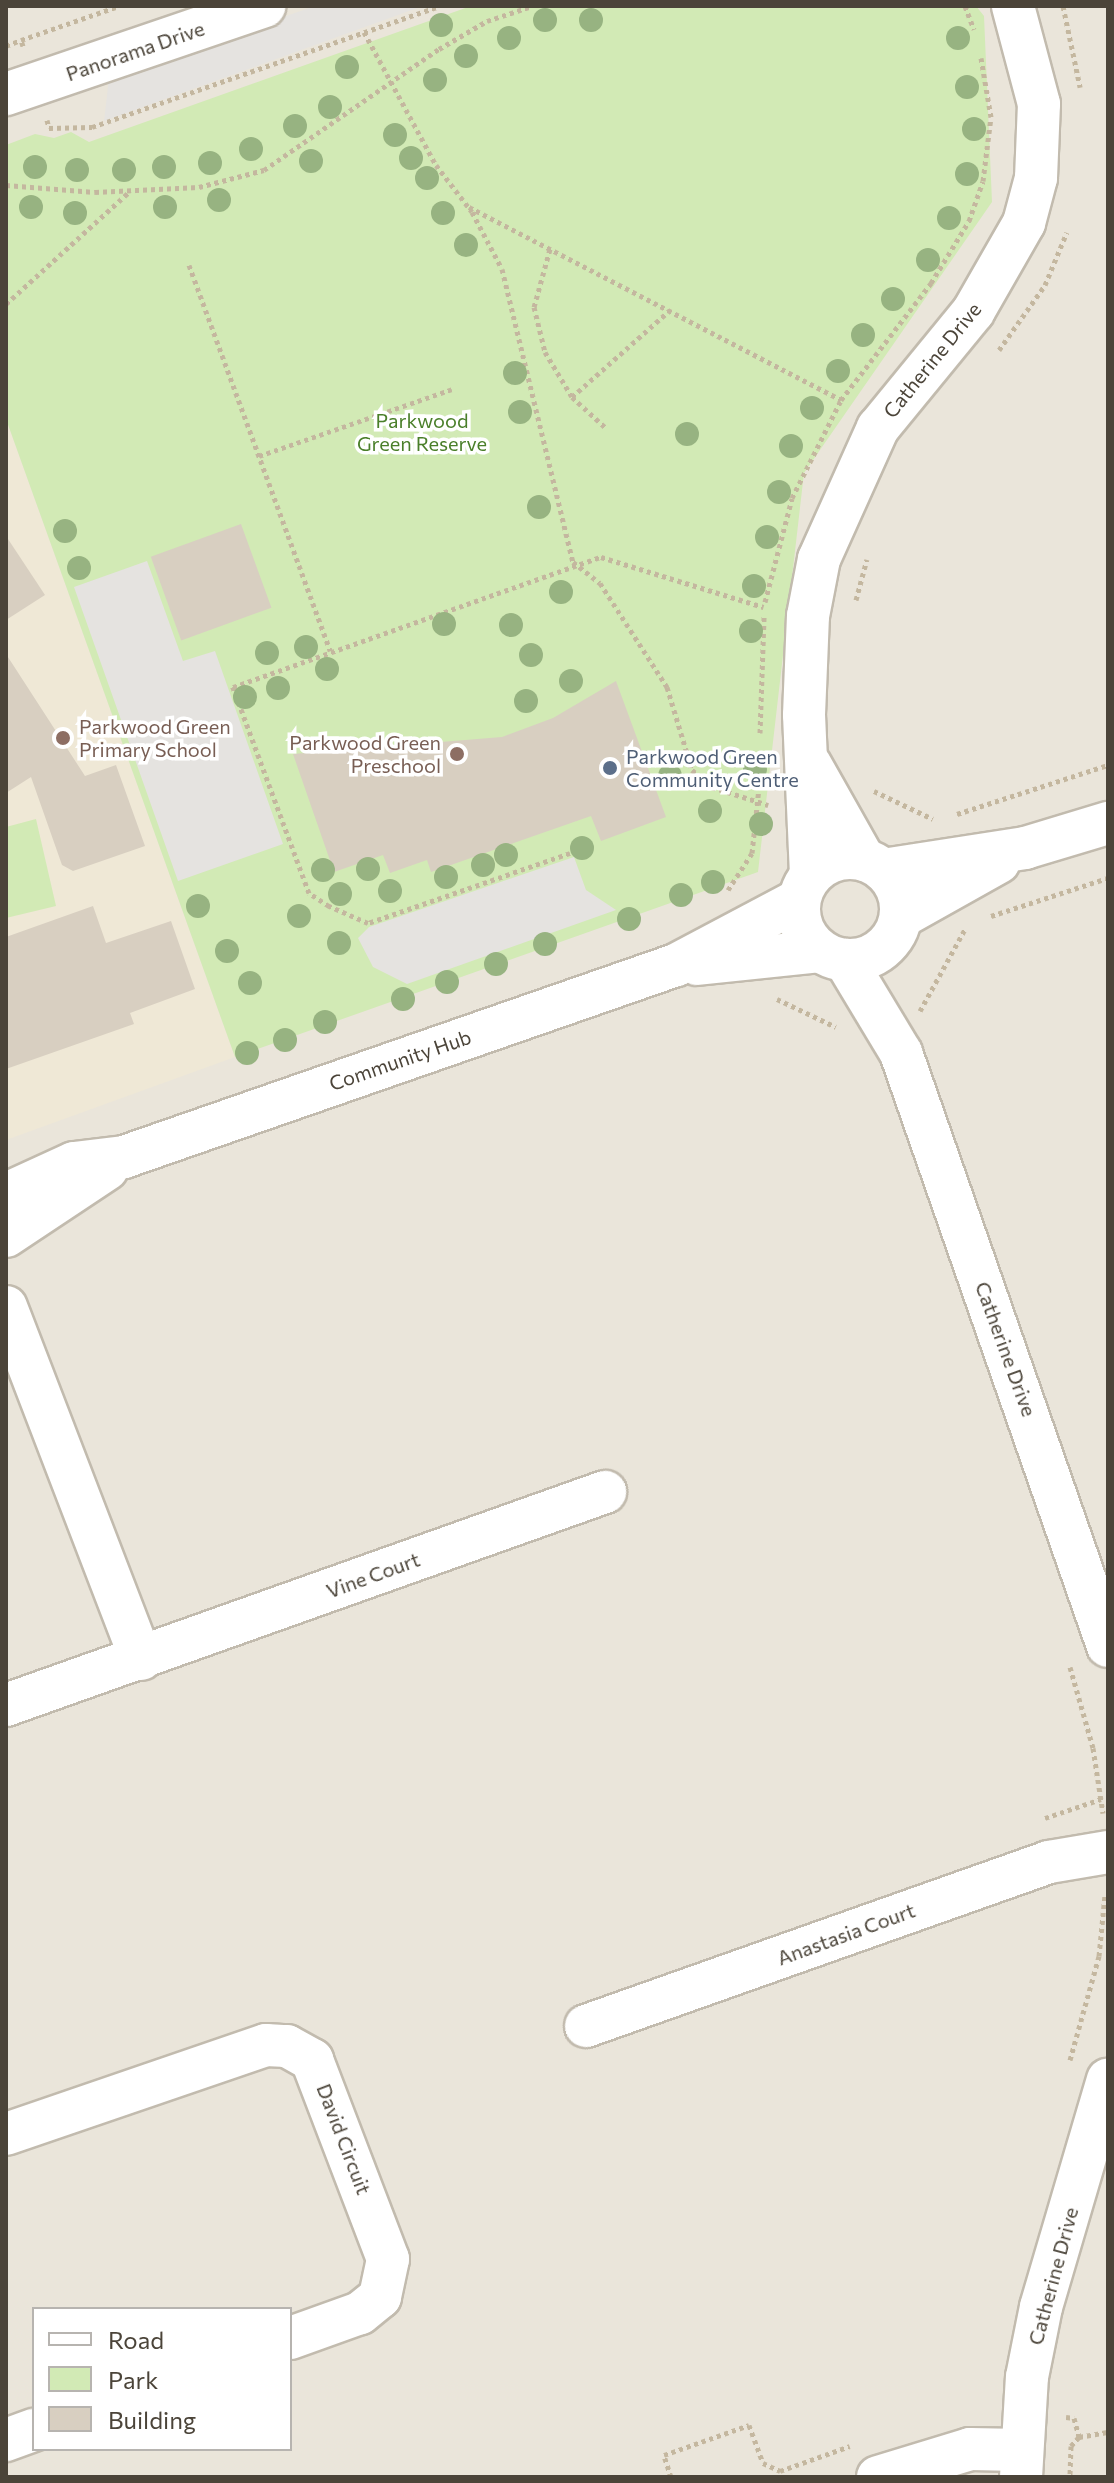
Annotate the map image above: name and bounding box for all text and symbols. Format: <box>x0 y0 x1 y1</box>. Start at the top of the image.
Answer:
street label: Panorama Drive <box>63 16 207 86</box>
street label: Catherine Drive <box>878 297 986 423</box>
park label: Parkwood Green Reserve <box>357 409 487 456</box>
place label: Parkwood Green Primary School <box>79 714 231 761</box>
marker: Parkwood Green Primary School <box>54 729 72 747</box>
place label: Parkwood Green Preschool <box>289 730 441 777</box>
place label: Parkwood Green Community Centre <box>626 744 799 791</box>
marker: Parkwood Green Preschool <box>448 745 466 763</box>
marker: Parkwood Green Community Centre <box>601 759 619 777</box>
street label: Community Hub <box>326 1024 474 1096</box>
street label: Catherine Drive <box>970 1278 1042 1420</box>
street label: Vine Court <box>323 1547 423 1603</box>
street label: Anastasia Court <box>774 1898 918 1970</box>
street label: David Circuit <box>312 2080 376 2198</box>
street label: Catherine Drive <box>1023 2204 1083 2348</box>
legend <box>32 2307 292 2451</box>
text: Road <box>108 2325 164 2354</box>
text: Park <box>108 2365 158 2394</box>
text: Building <box>108 2405 196 2434</box>

